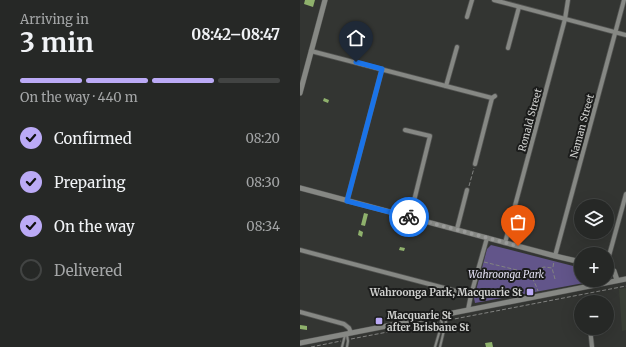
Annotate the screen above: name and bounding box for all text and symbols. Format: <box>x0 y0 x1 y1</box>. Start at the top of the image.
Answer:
text: Arriving in <box>20 11 89 28</box>
pin <box>339 21 373 62</box>
text: 08:42–08:47 <box>191 25 280 44</box>
text: 3 min <box>20 26 94 59</box>
icon: home <box>345 27 367 49</box>
street label: Ronald Street <box>515 87 545 153</box>
text: On the way · 440 m <box>20 89 138 106</box>
street label: Naman Street <box>567 92 597 159</box>
icon: check <box>20 127 42 149</box>
text: Confirmed <box>54 129 132 148</box>
text: 08:20 <box>246 130 280 147</box>
icon: check <box>20 171 42 193</box>
text: Preparing <box>54 173 126 192</box>
text: 08:30 <box>246 174 280 191</box>
courier <box>389 197 429 237</box>
map controls <box>574 199 614 335</box>
button: layers <box>574 199 614 239</box>
pin <box>501 205 535 246</box>
icon: bike <box>398 206 420 228</box>
icon: bag <box>507 211 529 233</box>
icon: check <box>20 215 42 237</box>
text: On the way <box>54 217 135 236</box>
text: 08:34 <box>246 218 280 235</box>
button: + <box>574 247 614 287</box>
text: Delivered <box>54 261 122 280</box>
park label: Wahroonga Park <box>468 268 545 281</box>
place label: Wahroonga Park, Macquarie St <box>369 286 522 299</box>
marker: Wahroonga Park, Macquarie St <box>525 287 535 297</box>
button: − <box>574 295 614 335</box>
place label: Macquarie St after Brisbane St <box>387 309 469 334</box>
marker: Macquarie St after Brisbane St <box>374 316 384 326</box>

